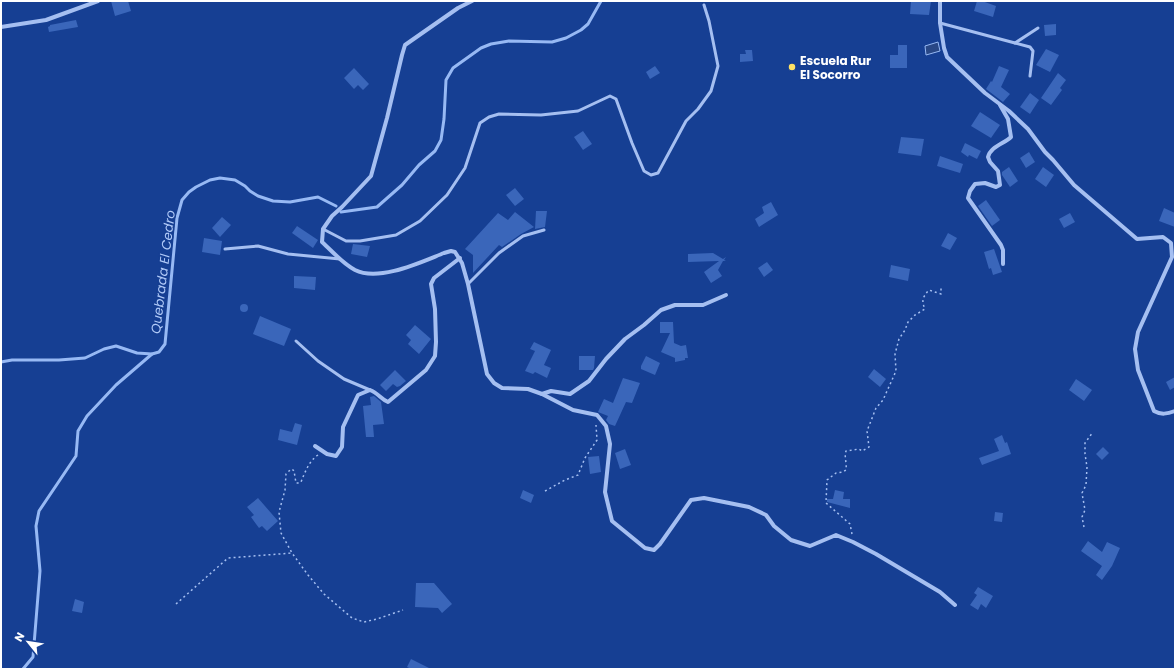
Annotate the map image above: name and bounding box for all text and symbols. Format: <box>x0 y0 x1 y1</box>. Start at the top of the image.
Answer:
place label: Escuela Rur El Socorro <box>800 52 871 83</box>
marker: Escuela Rur El Socorro <box>787 62 797 72</box>
water label: Quebrada El Cedro <box>146 209 180 335</box>
north arrow <box>8 622 48 662</box>
text: N <box>10 629 28 645</box>

